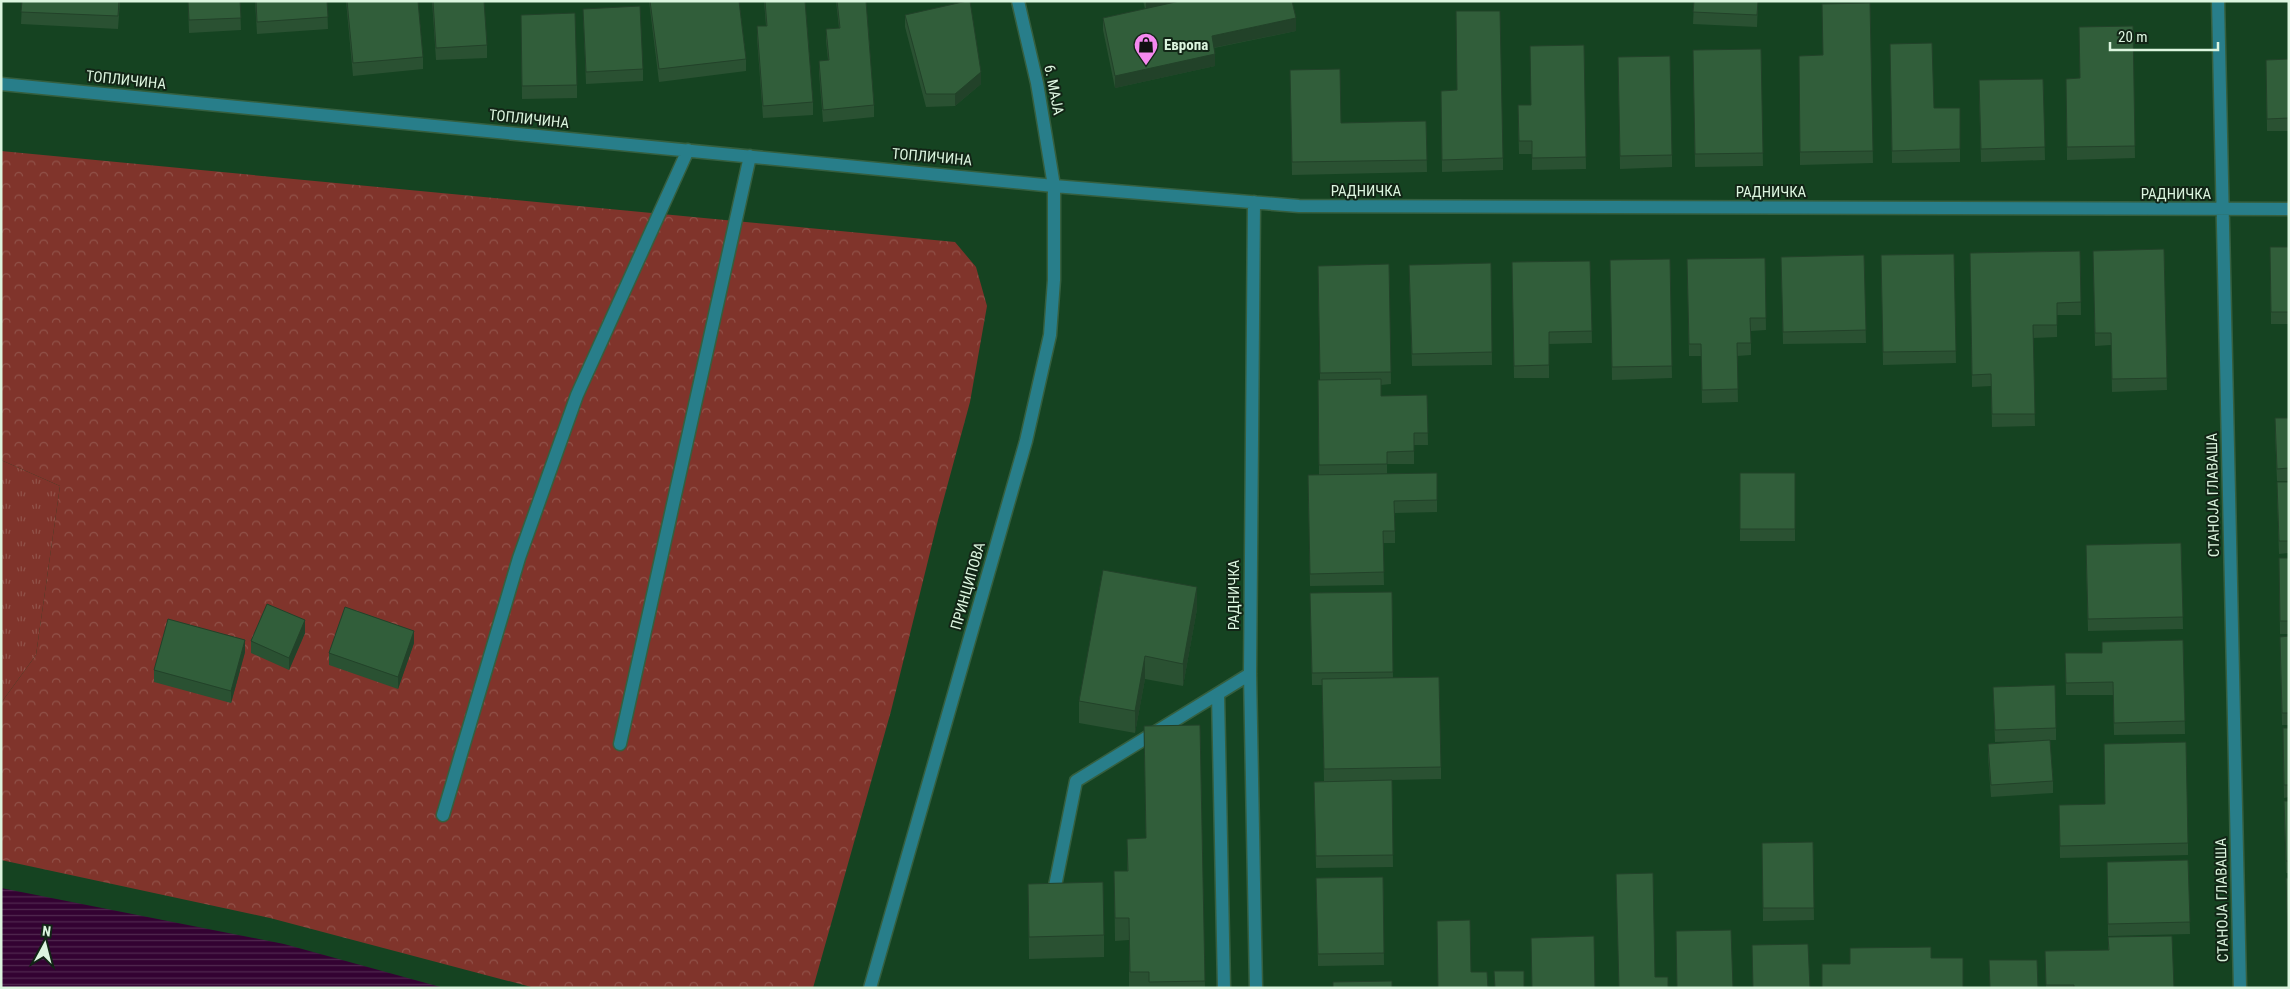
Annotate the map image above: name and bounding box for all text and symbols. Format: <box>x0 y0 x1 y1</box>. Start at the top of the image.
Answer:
scale bar <box>2110 20 2218 52</box>
text: 20 m <box>2118 28 2148 46</box>
shop icon: Европа <box>1133 32 1159 66</box>
place label: Европа <box>1164 36 1208 54</box>
street label: 6. МАЈА <box>1040 63 1068 117</box>
street label: ТОПЛИЧИНА <box>85 67 167 93</box>
street label: ТОПЛИЧИНА <box>488 106 570 132</box>
street label: ТОПЛИЧИНА <box>891 145 973 170</box>
street label: РАДНИЧКА <box>1331 182 1402 200</box>
street label: РАДНИЧКА <box>1736 183 1807 201</box>
street label: РАДНИЧКА <box>2141 185 2212 203</box>
street label: СТАНОЈА ГЛАВАША <box>2203 432 2223 557</box>
street label: ПРИНЦИПОВА <box>947 540 989 632</box>
street label: РАДНИЧКА <box>1225 559 1243 630</box>
street label: СТАНОЈА ГЛАВАША <box>2212 837 2232 962</box>
north arrow <box>20 919 70 969</box>
text: N <box>41 923 52 940</box>

